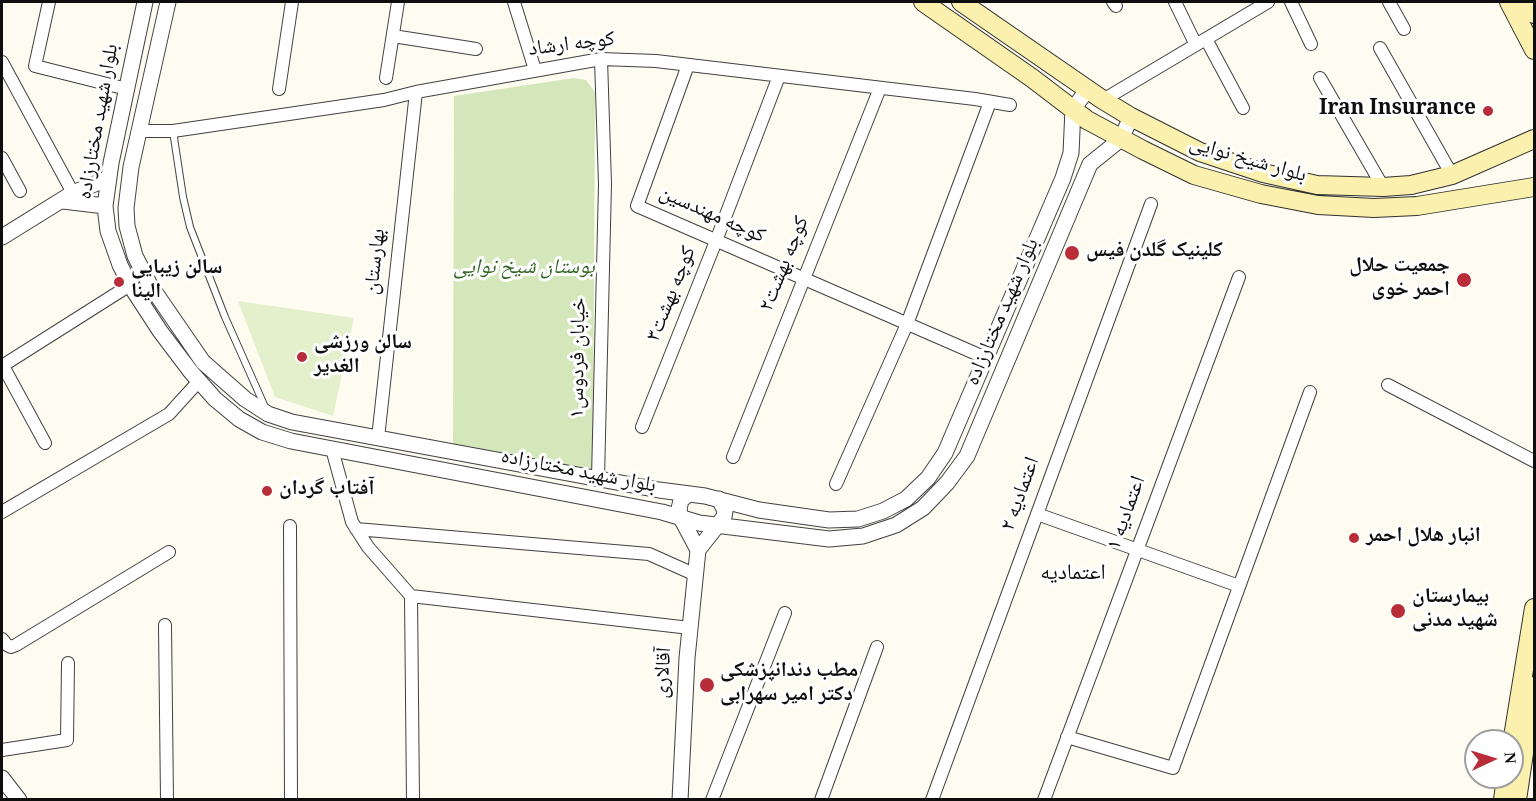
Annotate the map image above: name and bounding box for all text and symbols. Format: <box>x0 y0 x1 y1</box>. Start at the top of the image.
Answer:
street label: کوچه ارشاد <box>527 29 617 65</box>
street label: بلوار شهید مختارزاده <box>75 42 127 202</box>
place label: Iran Insurance <box>1319 98 1476 124</box>
marker: Iran Insurance <box>1481 104 1495 118</box>
street label: بلوار شیخ نوایی <box>1186 133 1308 191</box>
street label: کوچه مهندسین <box>654 182 768 252</box>
street label: کوچه بهشت۲ <box>757 214 817 316</box>
street label: بهارستان <box>362 228 394 296</box>
street label: بلوار شهید مختارزاده <box>963 236 1047 390</box>
place label: کلینیک گلدن فیس <box>1086 240 1223 266</box>
street label: کوچه بهشت۳ <box>644 244 704 346</box>
marker: کلینیک گلدن فیس <box>1063 244 1081 262</box>
place label: جمعیت حلال احمر خوی <box>1349 255 1450 305</box>
place label: سالن زیبایی الینا <box>131 257 223 307</box>
park label: بوستان شیخ نوایی <box>453 257 595 283</box>
marker: جمعیت حلال احمر خوی <box>1455 271 1473 289</box>
marker: سالن زیبایی الینا <box>112 275 126 289</box>
street label: خیابان فردوس۱ <box>567 297 595 419</box>
place label: سالن ورزشی الغدیر <box>314 332 412 382</box>
marker: سالن ورزشی الغدیر <box>295 350 309 364</box>
street label: بلوار شهید مختارزاده <box>498 447 658 501</box>
street label: اعتمادیه ۲ <box>998 455 1048 535</box>
street label: اعتمادیه ۱ <box>1104 474 1154 554</box>
place label: آفتاب گردان <box>279 478 374 504</box>
marker: آفتاب گردان <box>260 484 274 498</box>
place label: انبار هلال احمر <box>1366 525 1481 551</box>
marker: انبار هلال احمر <box>1347 531 1361 545</box>
district label: اعتمادیه <box>1040 563 1106 589</box>
place label: بیمارستان شهید مدنی <box>1412 586 1498 636</box>
marker: بیمارستان شهید مدنی <box>1389 602 1407 620</box>
street label: آقالاری <box>652 647 680 699</box>
place label: مطب دندانپزشکی دکتر امیر سهرابی <box>720 660 858 710</box>
marker: مطب دندانپزشکی دکتر امیر سهرابی <box>698 676 716 694</box>
north arrow <box>1464 729 1524 789</box>
text: N <box>1502 751 1519 764</box>

